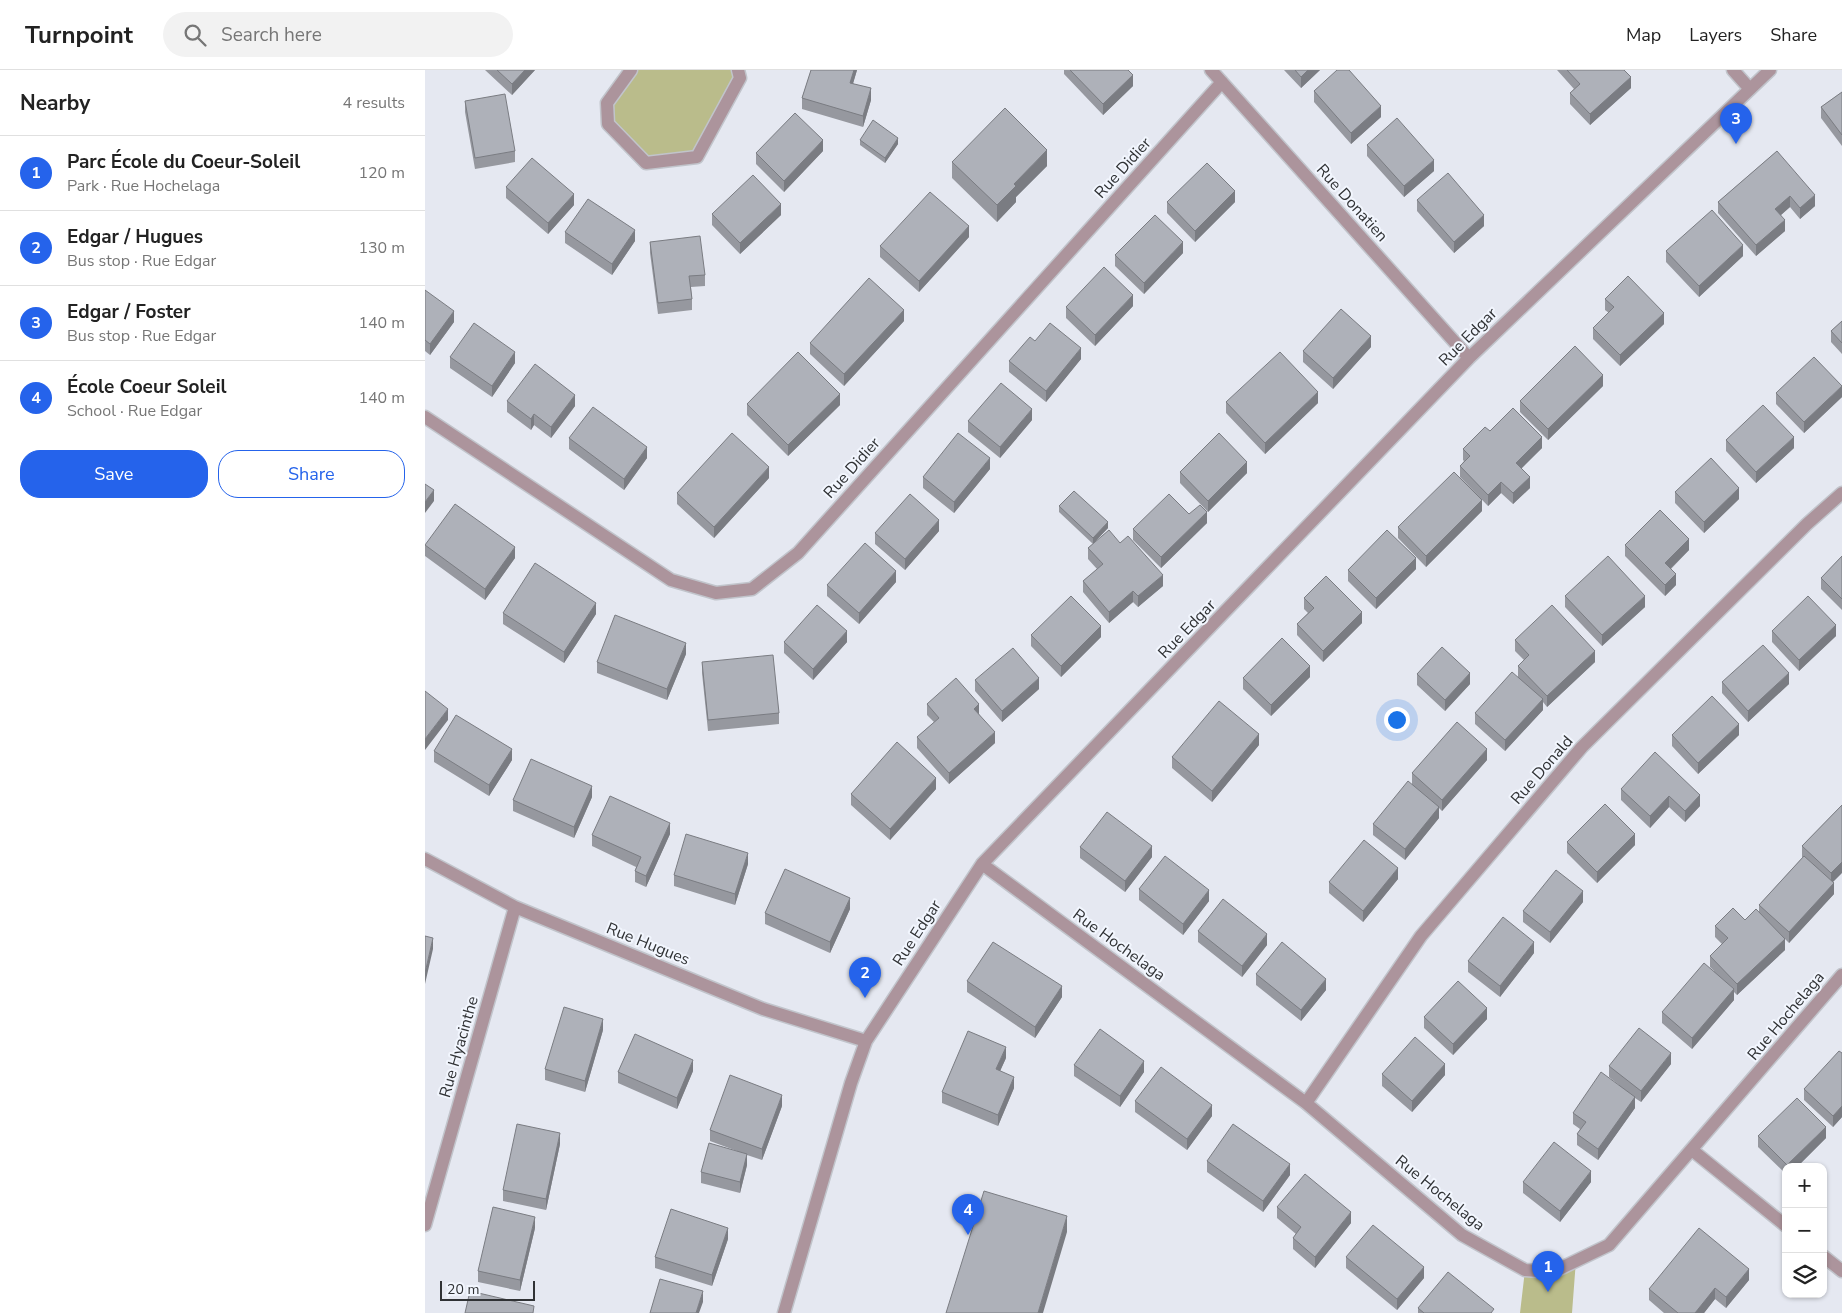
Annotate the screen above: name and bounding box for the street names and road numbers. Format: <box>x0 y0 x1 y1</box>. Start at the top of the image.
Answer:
street label: Rue Didier <box>1090 133 1157 203</box>
street label: Rue Donatien <box>1311 159 1393 247</box>
street label: Rue Edgar <box>1434 303 1502 371</box>
street label: Rue Didier <box>819 433 886 503</box>
street label: Rue Edgar <box>1153 594 1221 663</box>
street label: Rue Donald <box>1506 731 1578 809</box>
street label: Rue Edgar <box>887 896 947 970</box>
street label: Rue Hochelaga <box>1068 904 1170 986</box>
street label: Rue Hugues <box>603 917 693 971</box>
street label: Rue Hochelaga <box>1742 967 1830 1065</box>
street label: Rue Hyacinthe <box>434 994 484 1100</box>
street label: Rue Hochelaga <box>1391 1150 1489 1236</box>

